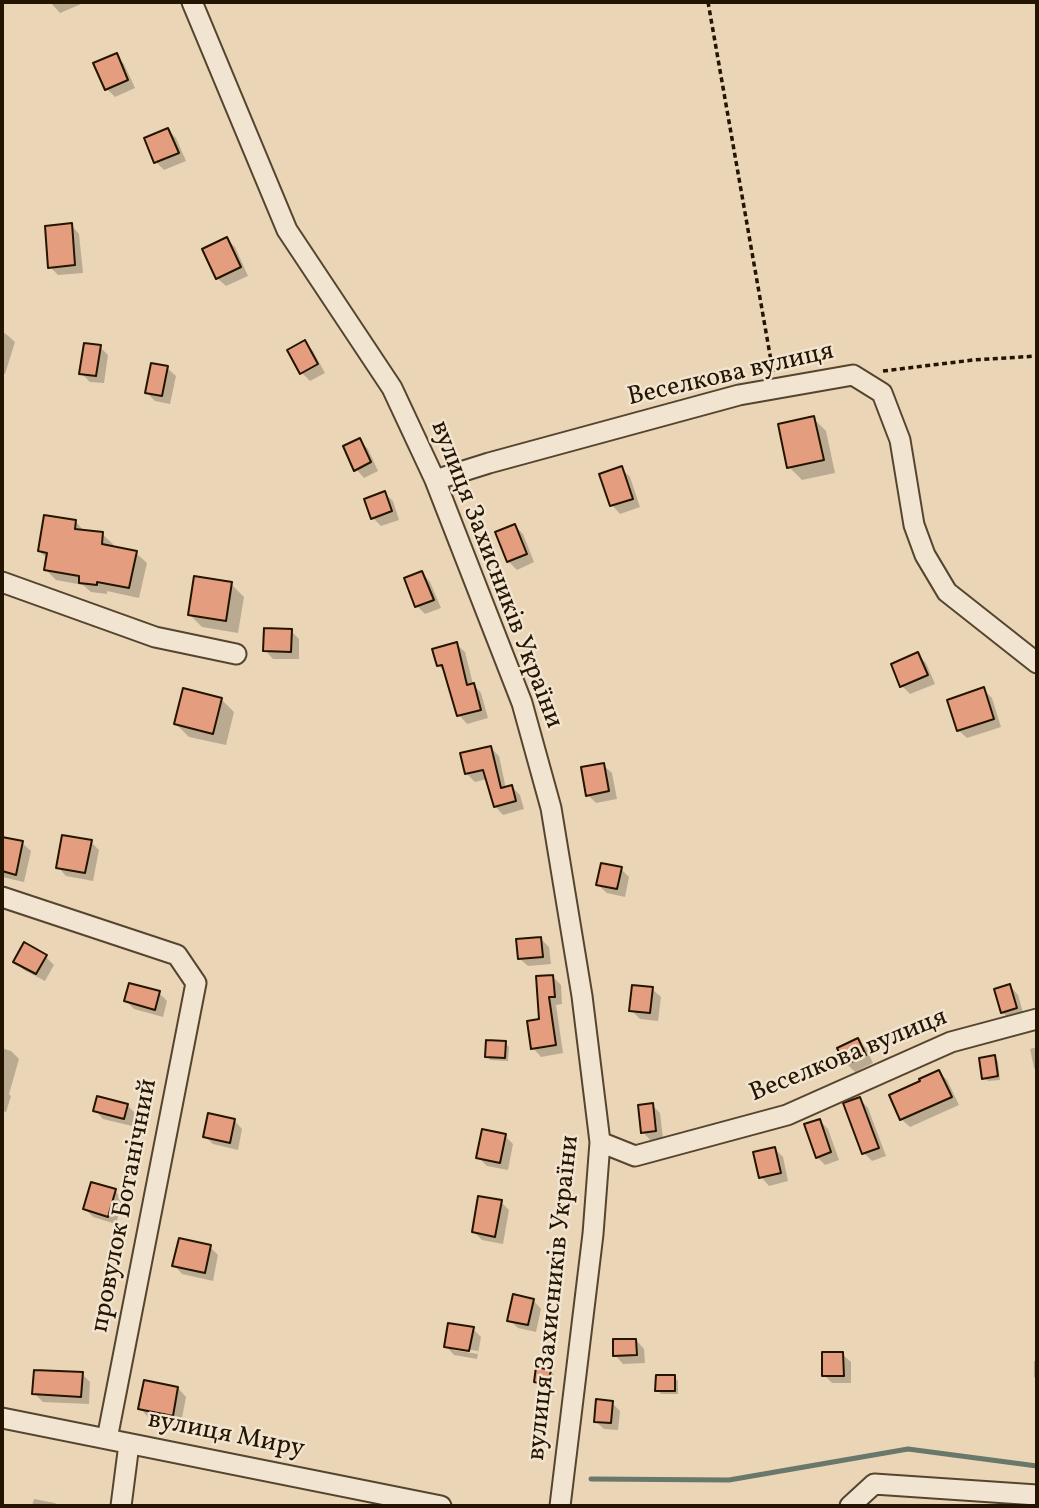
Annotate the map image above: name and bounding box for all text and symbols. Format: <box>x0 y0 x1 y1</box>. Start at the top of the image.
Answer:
street label: Веселкова вулиця <box>625 337 837 415</box>
street label: вулиця Захисників України <box>422 417 568 733</box>
street label: Веселкова вулиця <box>746 1003 952 1111</box>
street label: провулок Ботанічний <box>86 1077 166 1335</box>
street label: вулиця Захисників України <box>522 1134 588 1462</box>
street label: вулиця Миру <box>145 1406 307 1466</box>

